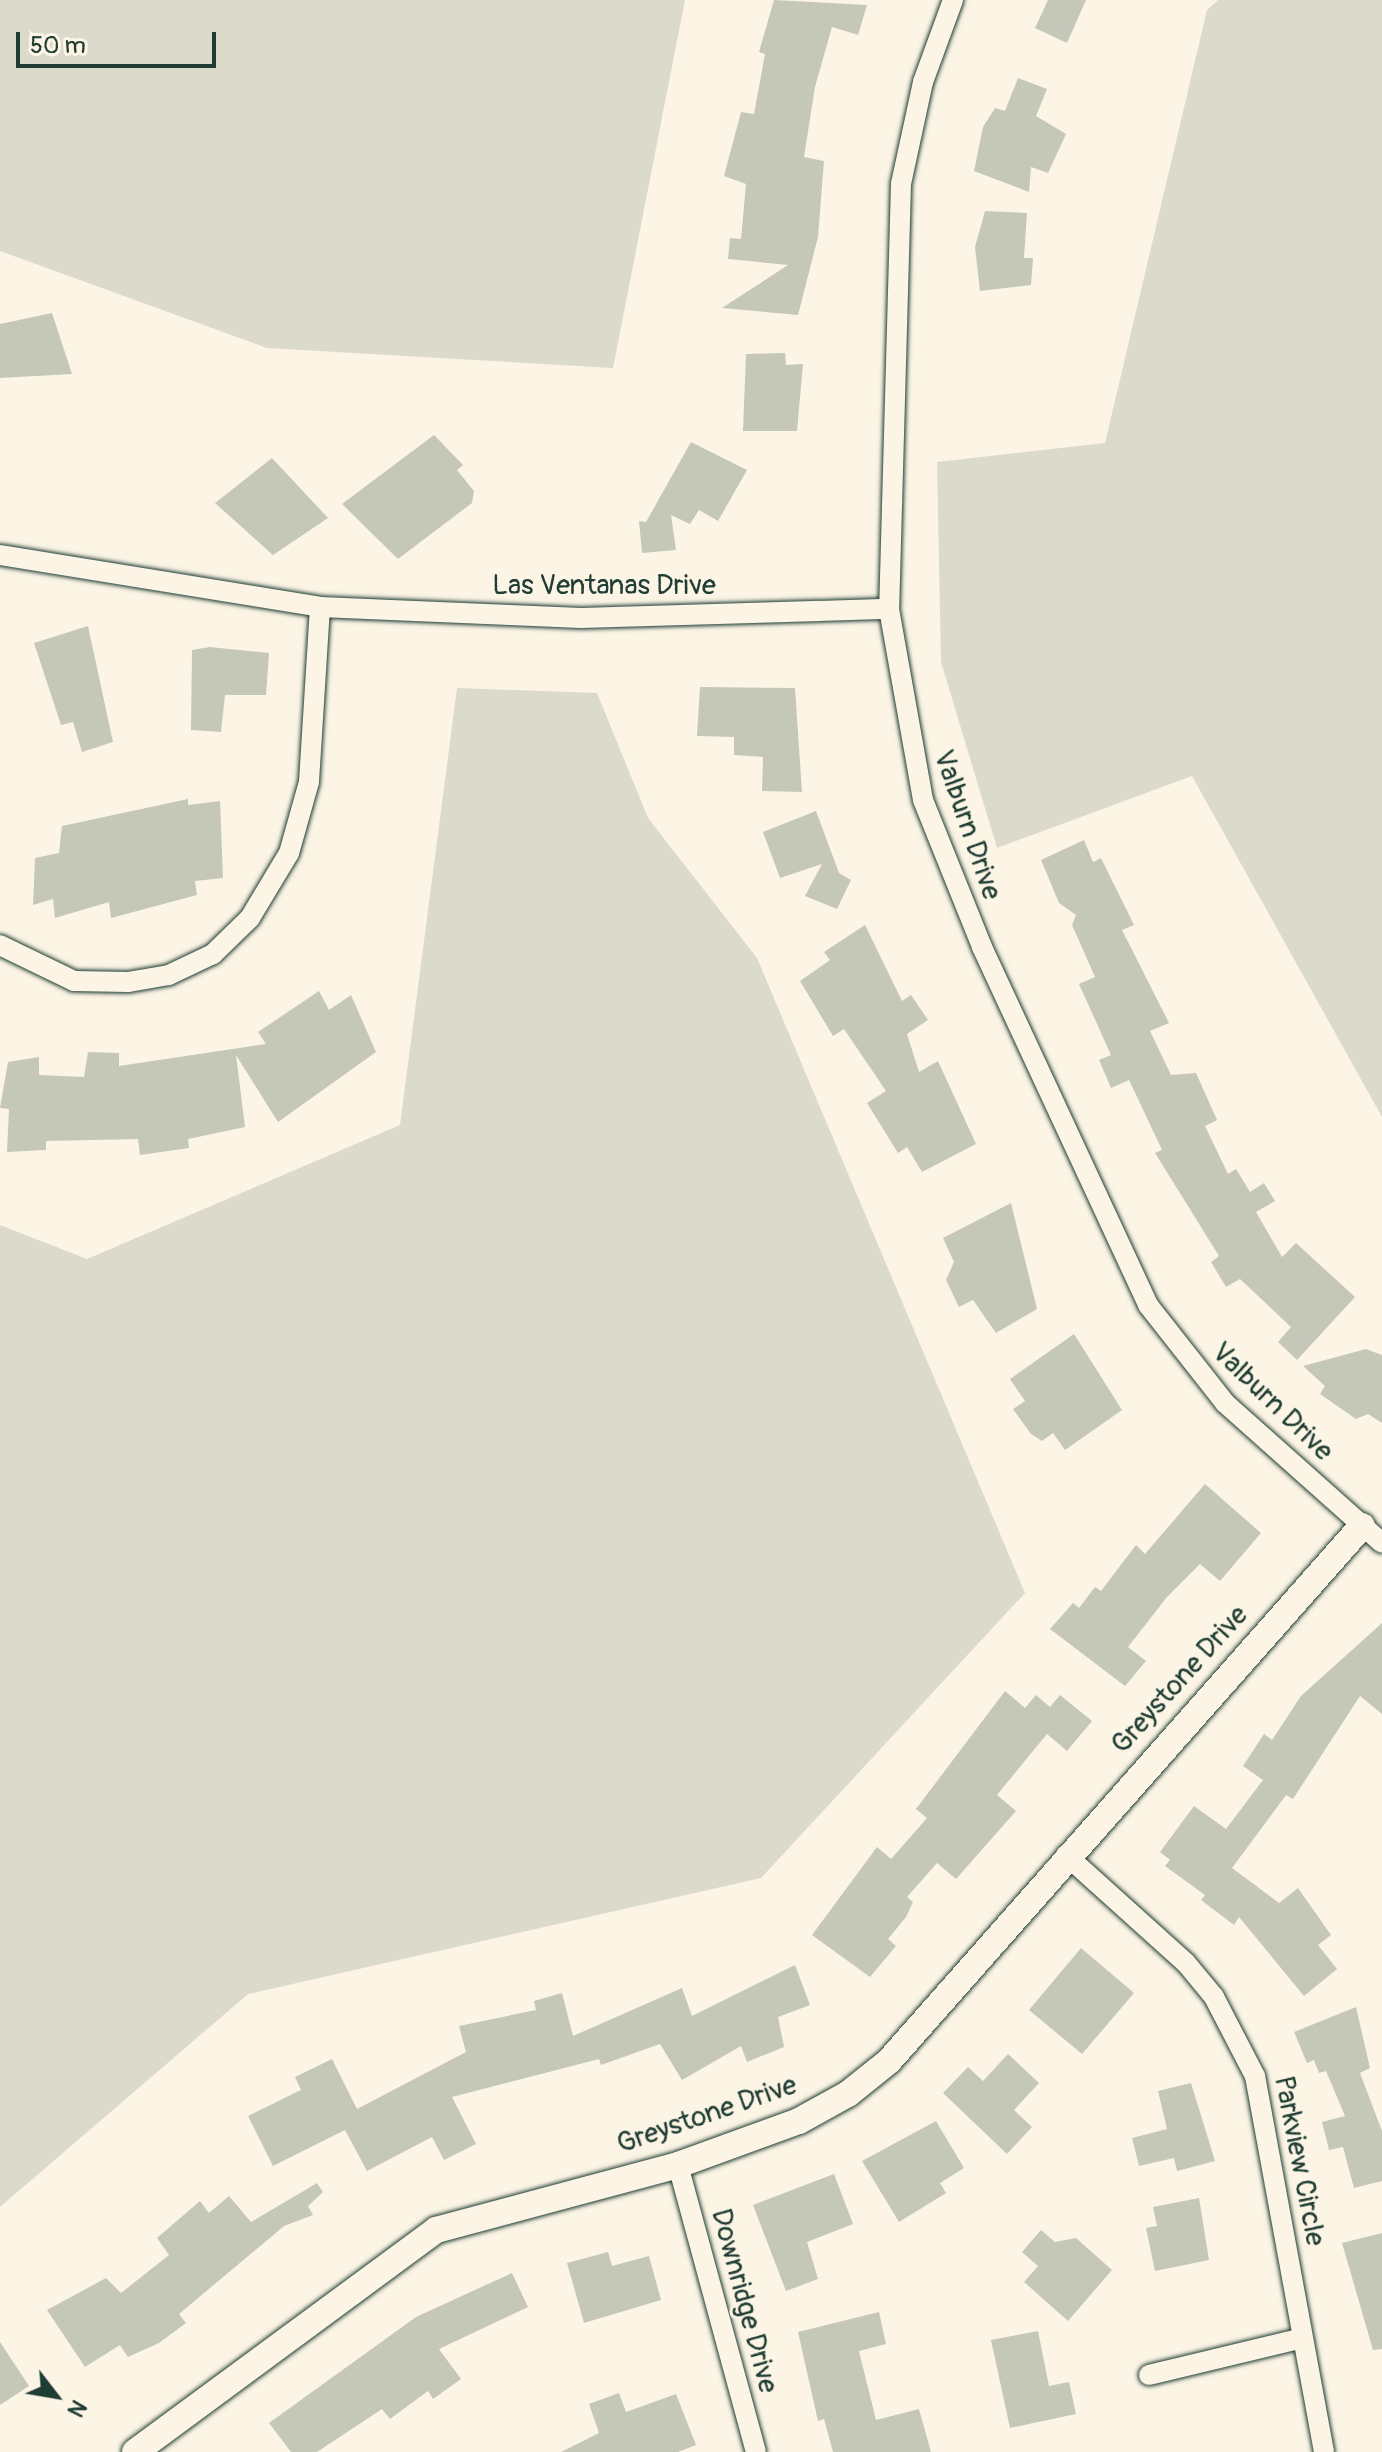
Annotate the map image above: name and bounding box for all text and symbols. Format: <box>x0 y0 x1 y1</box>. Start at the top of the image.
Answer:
scale bar <box>20 16 220 66</box>
text: 50 m <box>30 31 86 60</box>
street label: Las Ventanas Drive <box>492 569 716 603</box>
street label: Valburn Drive <box>926 746 1008 904</box>
street label: Valburn Drive <box>1204 1336 1340 1468</box>
street label: Greystone Drive <box>1105 1599 1255 1761</box>
street label: Greystone Drive <box>613 2069 801 2161</box>
street label: Parkview Circle <box>1266 2073 1332 2249</box>
street label: Downridge Drive <box>703 2205 785 2397</box>
north arrow <box>16 2356 96 2436</box>
text: N <box>61 2395 92 2422</box>

